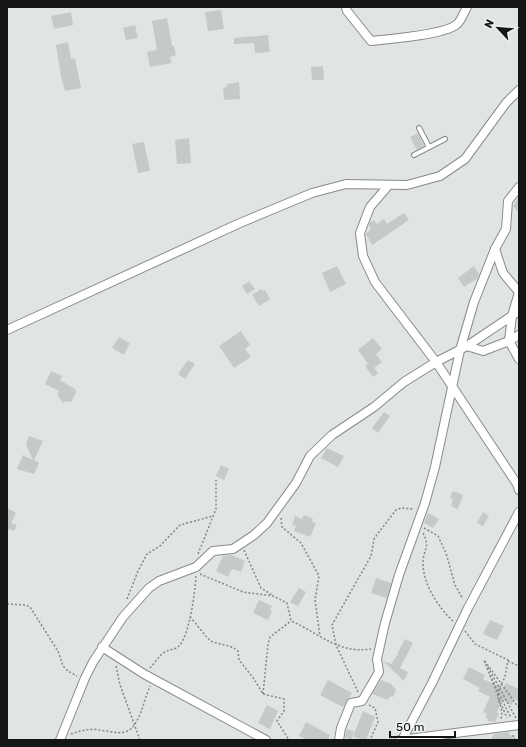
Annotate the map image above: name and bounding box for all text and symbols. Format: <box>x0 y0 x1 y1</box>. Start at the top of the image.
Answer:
north arrow <box>478 8 518 48</box>
text: N <box>482 17 497 30</box>
scale bar <box>390 713 455 739</box>
text: 50 m <box>396 720 424 734</box>

